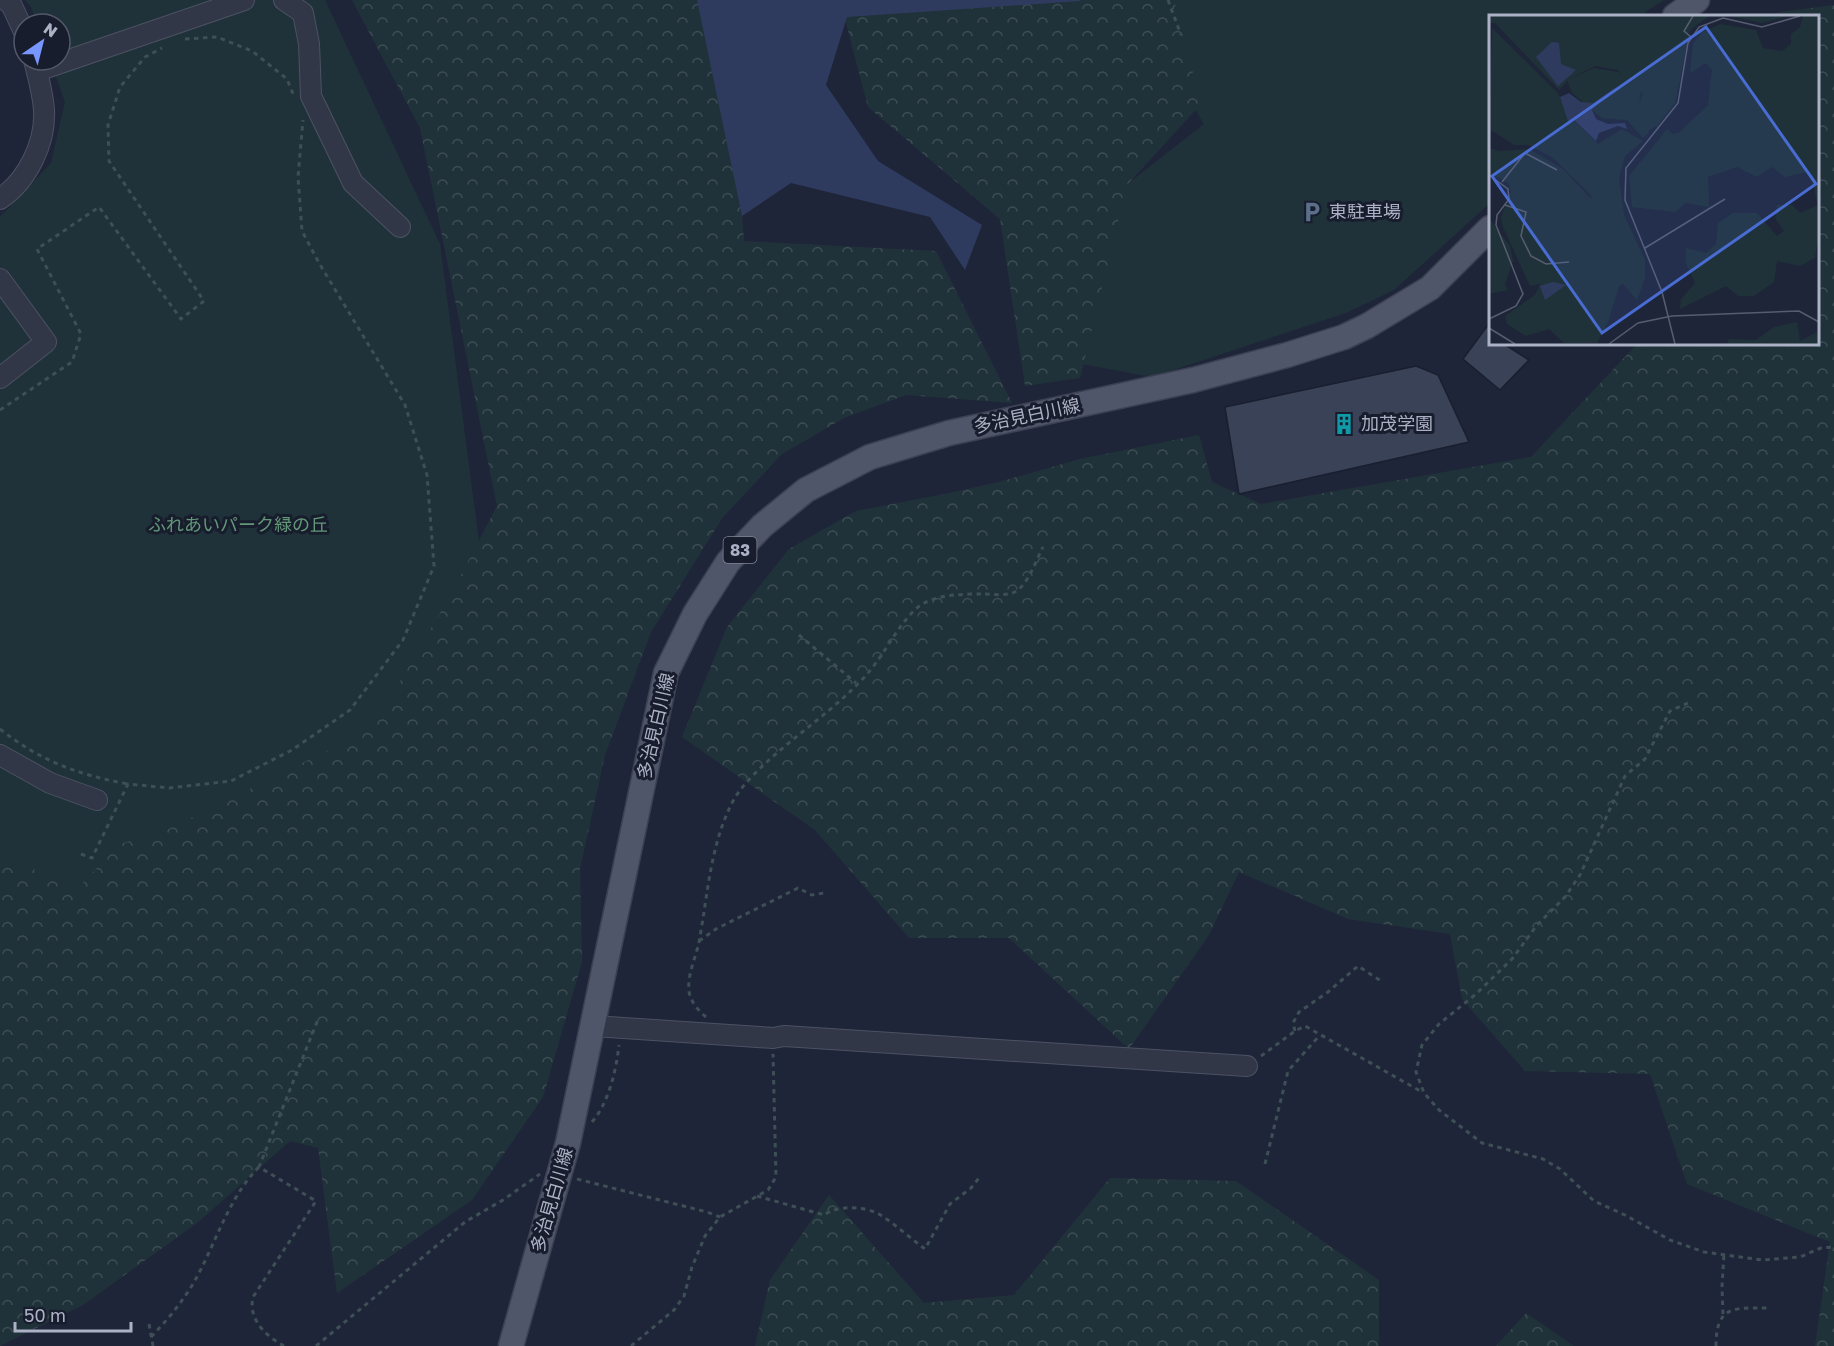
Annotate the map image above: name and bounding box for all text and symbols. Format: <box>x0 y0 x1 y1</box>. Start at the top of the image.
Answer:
north arrow <box>12 12 72 72</box>
inset map <box>1489 15 1819 345</box>
text: N <box>40 18 61 41</box>
parking icon: 東駐車場 <box>1300 200 1324 224</box>
place label: 東駐車場 <box>1329 200 1401 222</box>
street label: 多治見白川線 <box>972 393 1082 437</box>
building icon: 加茂学園 <box>1332 412 1356 436</box>
place label: 加茂学園 <box>1361 412 1433 434</box>
park label: ふれあいパーク緑の丘 <box>148 513 328 535</box>
road number: 83 <box>724 537 756 563</box>
street label: 多治見白川線 <box>632 671 678 781</box>
street label: 多治見白川線 <box>526 1145 576 1255</box>
scale bar <box>15 1295 130 1333</box>
text: 50 m <box>24 1304 66 1326</box>

